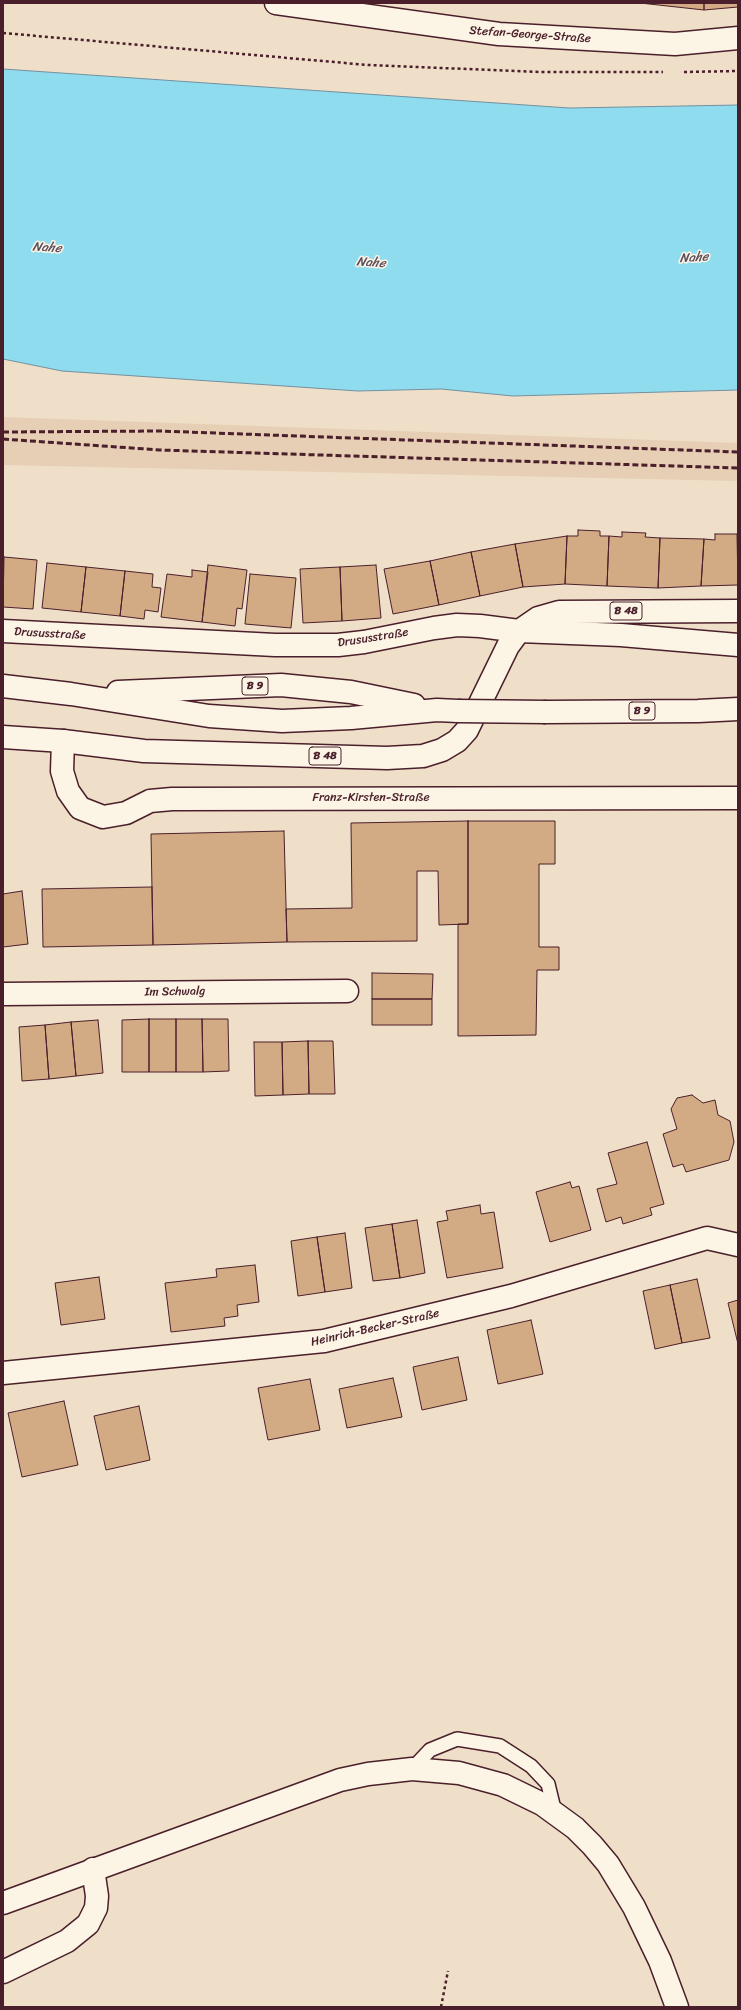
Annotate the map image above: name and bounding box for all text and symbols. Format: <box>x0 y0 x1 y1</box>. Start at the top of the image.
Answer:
street label: Stefan-George-Straße <box>469 24 591 46</box>
water label: Nahe <box>32 239 62 257</box>
water label: Nahe <box>679 249 709 267</box>
water label: Nahe <box>356 254 386 272</box>
road number: B 48 <box>610 602 642 620</box>
street label: Drususstraße <box>14 625 86 643</box>
street label: Drususstraße <box>337 625 409 651</box>
road number: B 9 <box>242 677 268 695</box>
road number: B 9 <box>629 702 655 720</box>
road number: B 48 <box>309 747 341 765</box>
street label: Franz-Kirsten-Straße <box>312 791 430 805</box>
street label: Im Schwalg <box>145 984 205 1000</box>
street label: Heinrich-Becker-Straße <box>309 1306 441 1350</box>

